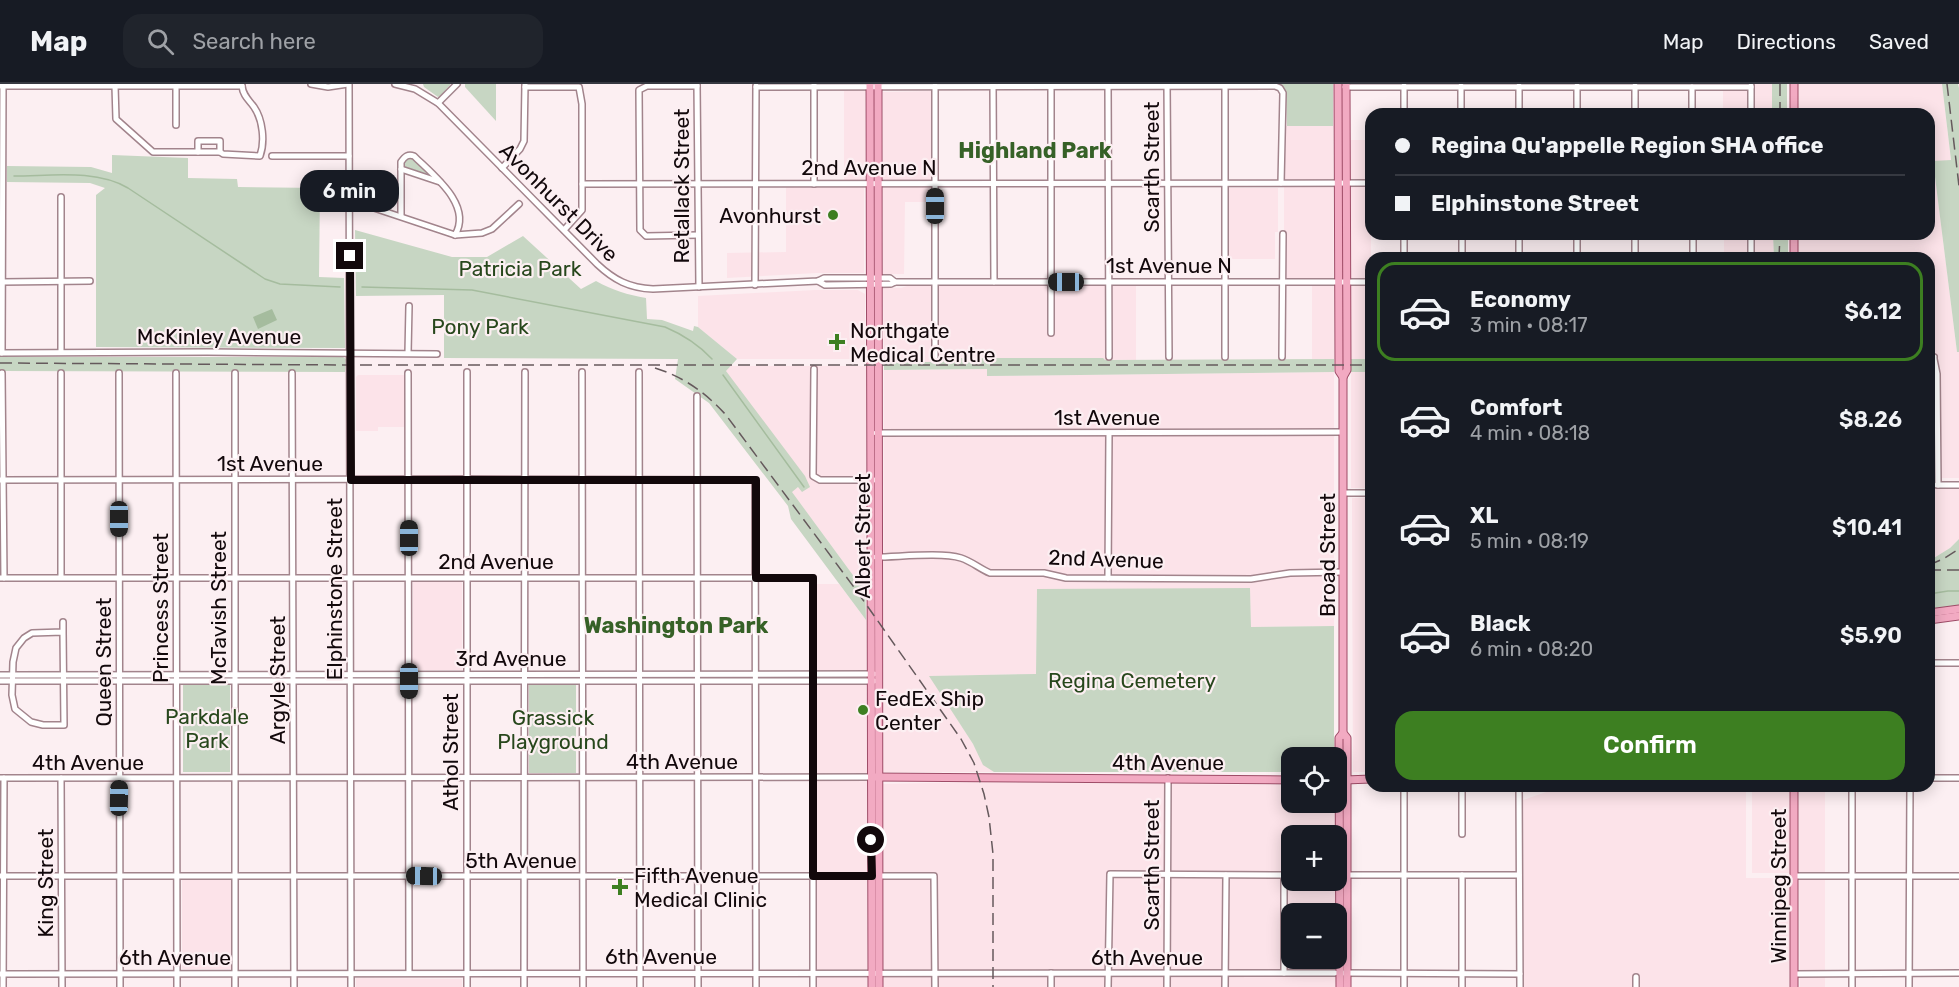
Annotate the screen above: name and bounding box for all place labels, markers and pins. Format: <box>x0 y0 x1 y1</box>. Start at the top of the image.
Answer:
place label: Avonhurst <box>719 203 821 228</box>
marker: Avonhurst <box>826 208 840 222</box>
place label: Northgate Medical Centre <box>850 318 996 367</box>
marker: Northgate Medical Centre <box>828 333 846 351</box>
place label: FedEx Ship Center <box>875 686 984 735</box>
marker: FedEx Ship Center <box>856 703 870 717</box>
place label: Fifth Avenue Medical Clinic <box>634 863 767 912</box>
marker: Fifth Avenue Medical Clinic <box>611 878 629 896</box>

